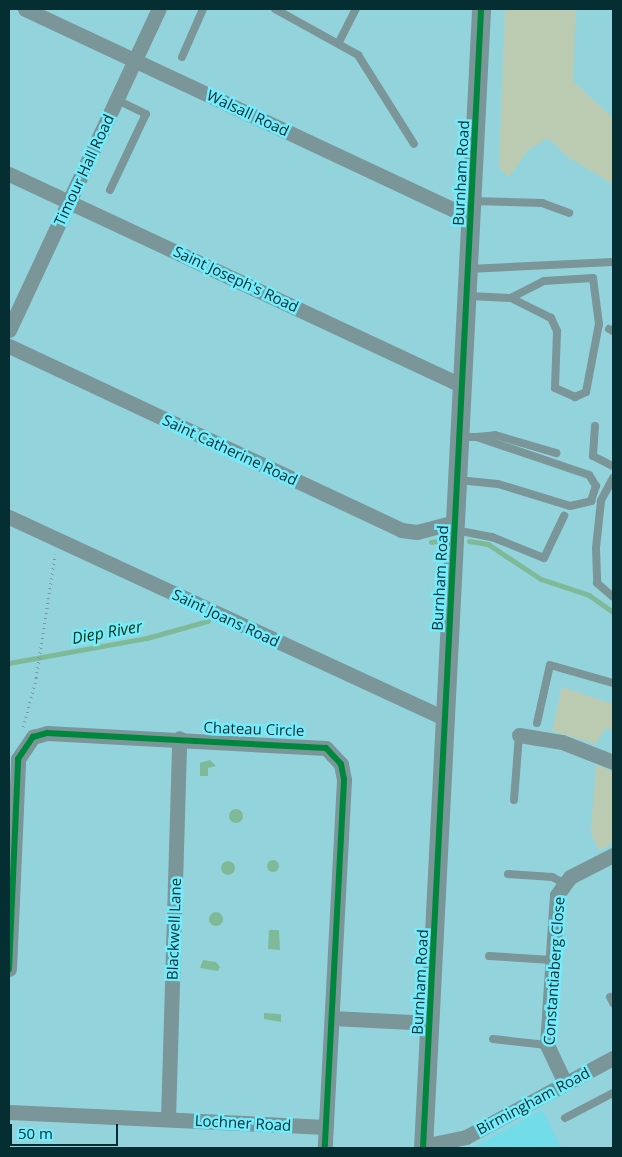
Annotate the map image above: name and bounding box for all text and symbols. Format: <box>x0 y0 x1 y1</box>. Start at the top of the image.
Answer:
street label: Walsall Road <box>204 86 292 140</box>
street label: Timour Hall Road <box>50 111 118 229</box>
street label: Burnham Road <box>449 120 473 226</box>
street label: Saint Joseph's Road <box>171 242 301 316</box>
street label: Saint Catherine Road <box>160 411 300 489</box>
street label: Burnham Road <box>428 525 452 631</box>
street label: Saint Joans Road <box>170 585 282 651</box>
water label: Diep River <box>70 616 144 648</box>
street label: Chateau Circle <box>203 718 305 740</box>
street label: Blackwell Lane <box>163 878 185 980</box>
street label: Constantiaberg Close <box>540 896 568 1046</box>
street label: Burnham Road <box>408 929 432 1035</box>
street label: Birmingham Road <box>473 1064 593 1138</box>
street label: Lochner Road <box>194 1111 292 1135</box>
scale bar <box>12 1114 120 1146</box>
text: 50 m <box>18 1123 53 1143</box>

